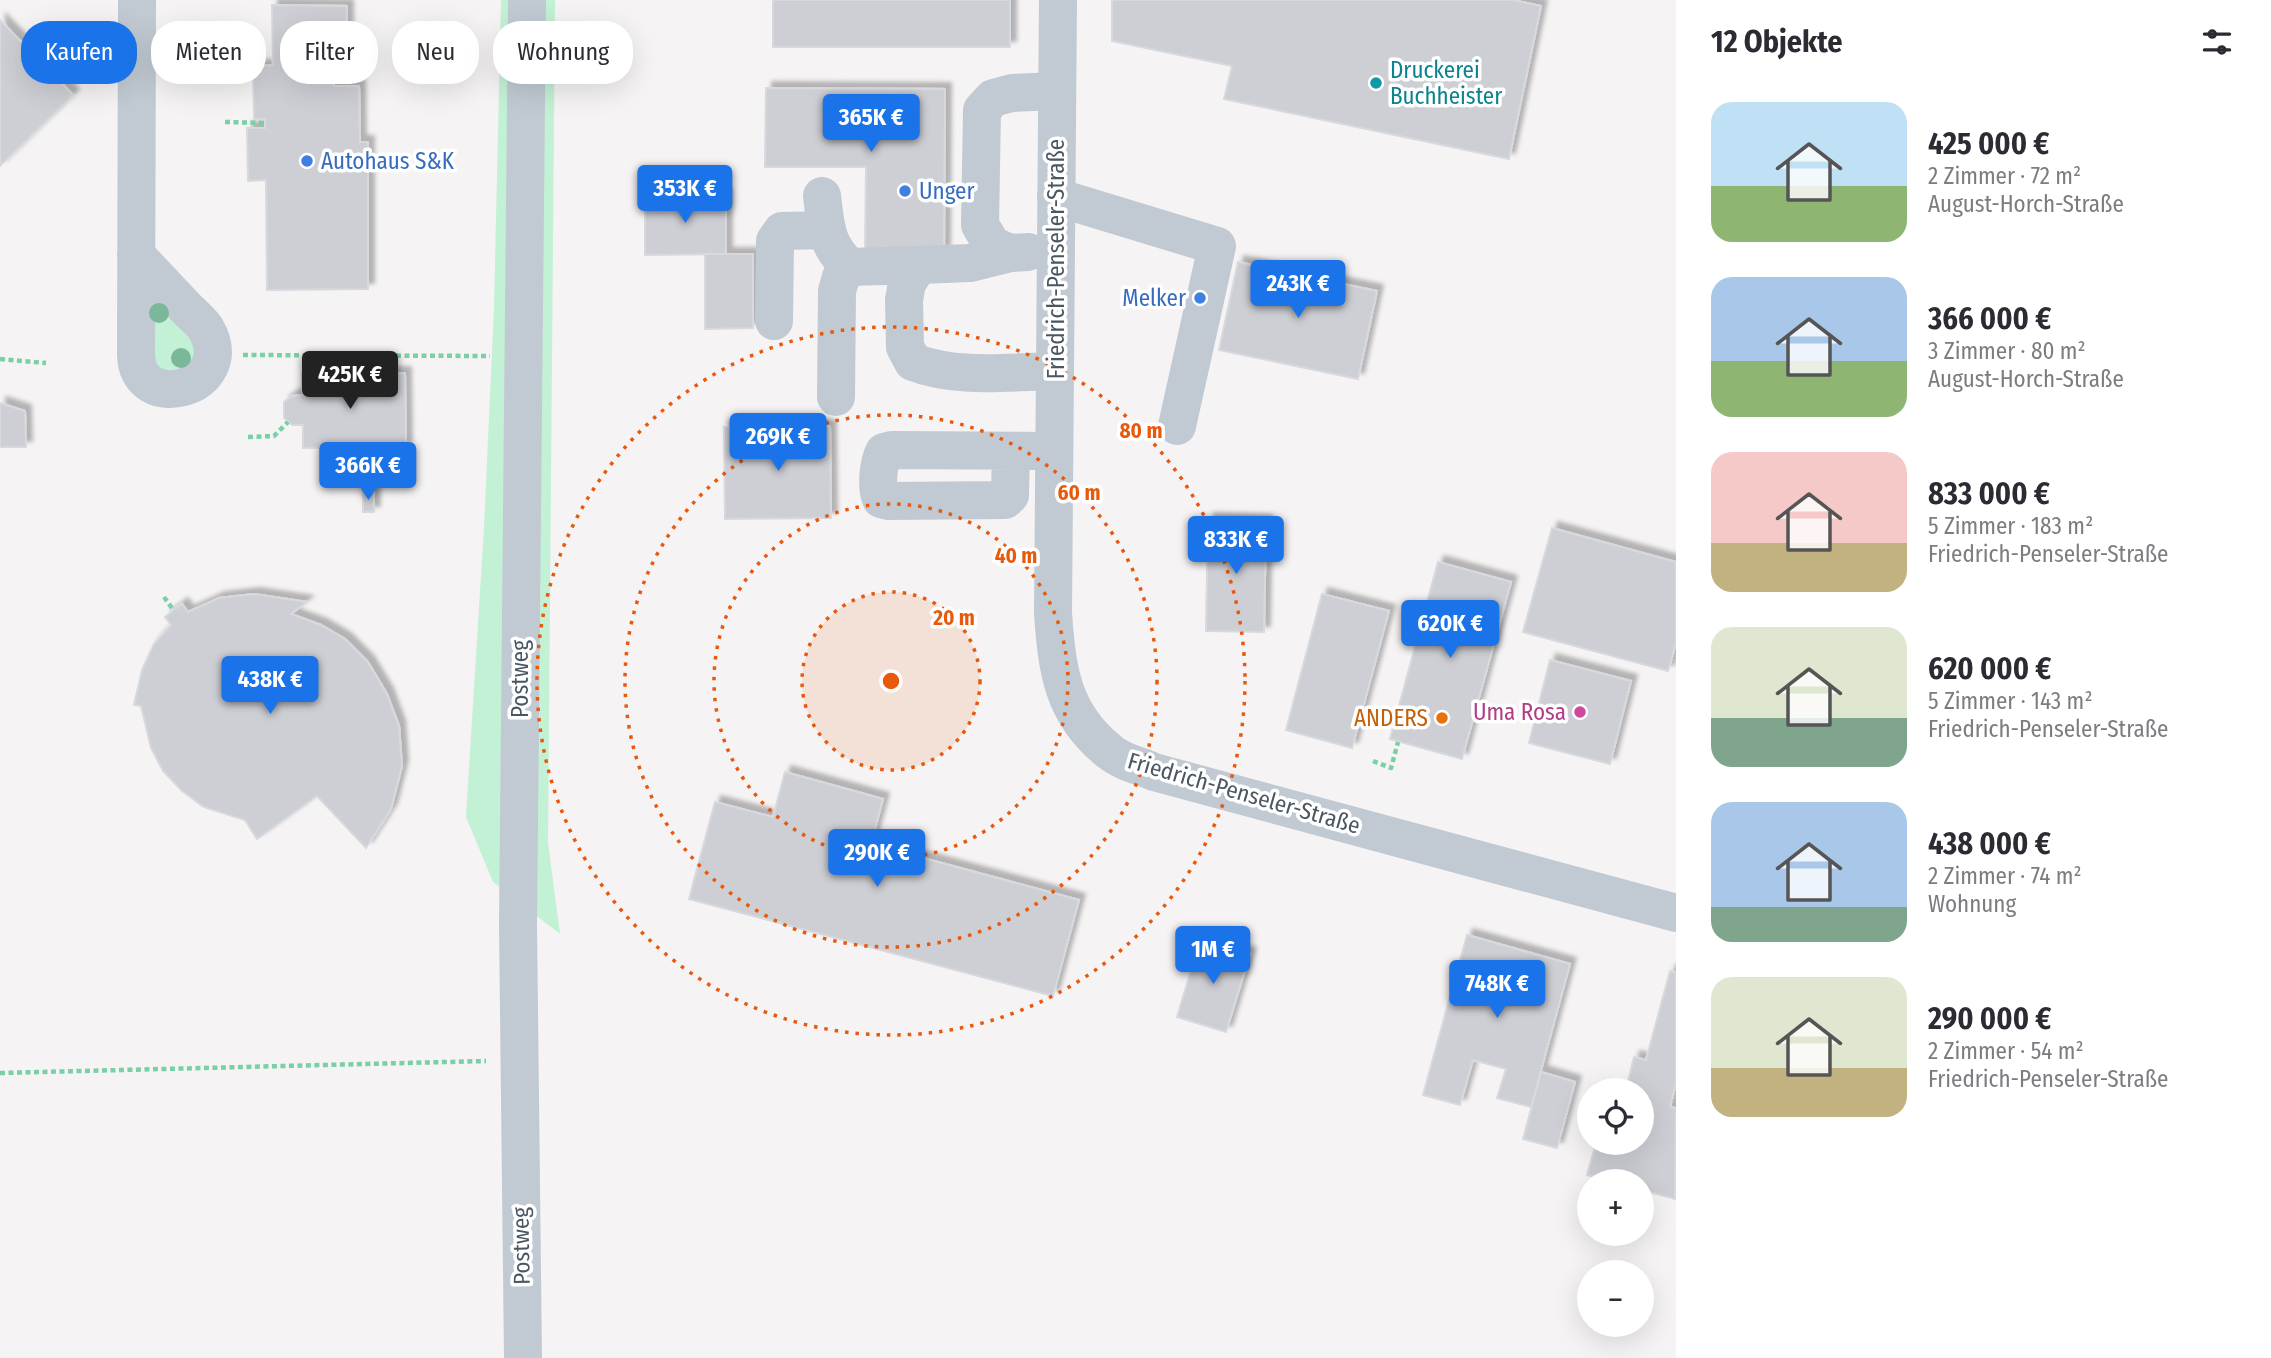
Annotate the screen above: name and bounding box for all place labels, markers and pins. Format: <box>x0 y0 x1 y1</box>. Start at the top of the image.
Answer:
place label: Druckerei Buchheister <box>1390 56 1502 110</box>
marker: Druckerei Buchheister <box>1368 75 1384 91</box>
pin: 365K € <box>814 94 928 154</box>
place label: Autohaus S&K <box>321 147 455 175</box>
marker: Autohaus S&K <box>299 153 315 169</box>
pin: 353K € <box>628 166 742 225</box>
place label: Unger <box>919 177 974 205</box>
marker: Unger <box>897 183 913 199</box>
pin: 243K € <box>1241 260 1355 320</box>
place label: Melker <box>1122 284 1186 312</box>
marker: Melker <box>1192 290 1208 306</box>
pin: 425K € <box>293 352 407 411</box>
pin: 269K € <box>721 414 835 473</box>
pin: 366K € <box>311 442 425 502</box>
pin: 833K € <box>1179 516 1293 576</box>
pin: 620K € <box>1393 600 1507 660</box>
pin: 438K € <box>213 656 327 716</box>
centre of rings <box>879 669 903 693</box>
place label: Uma Rosa <box>1473 698 1566 726</box>
place label: ANDERS <box>1354 704 1428 732</box>
marker: Uma Rosa <box>1572 704 1588 720</box>
marker: ANDERS <box>1434 710 1450 726</box>
pin: 290K € <box>820 830 934 889</box>
pin: 1M € <box>1172 926 1254 986</box>
pin: 748K € <box>1440 960 1554 1020</box>

